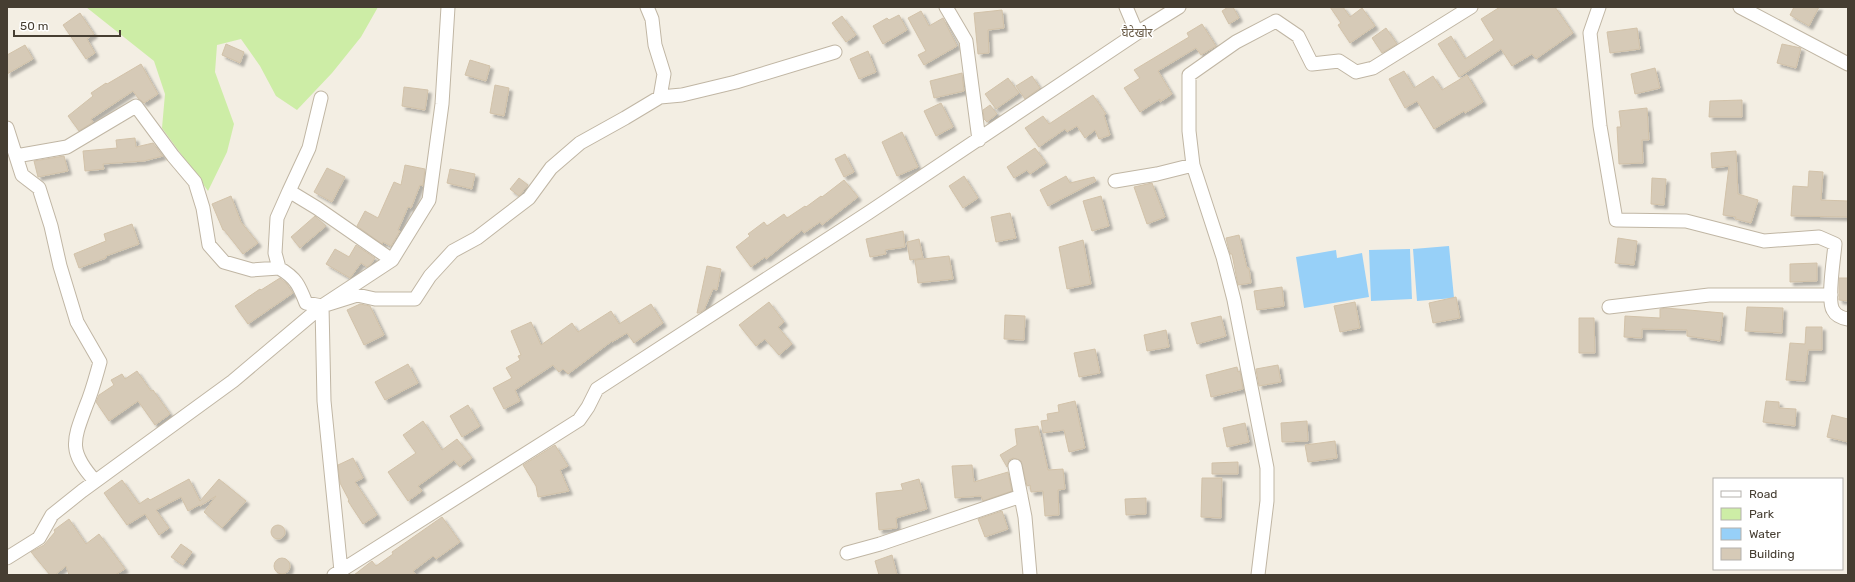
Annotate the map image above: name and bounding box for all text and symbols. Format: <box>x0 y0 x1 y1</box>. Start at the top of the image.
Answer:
scale bar <box>14 12 120 38</box>
text: 50 m <box>20 19 48 33</box>
district label: घैटेखोर <box>1122 25 1154 40</box>
legend <box>1713 478 1843 570</box>
text: Road <box>1749 487 1777 501</box>
text: Park <box>1749 507 1775 521</box>
text: Water <box>1749 527 1781 541</box>
text: Building <box>1749 547 1795 561</box>

